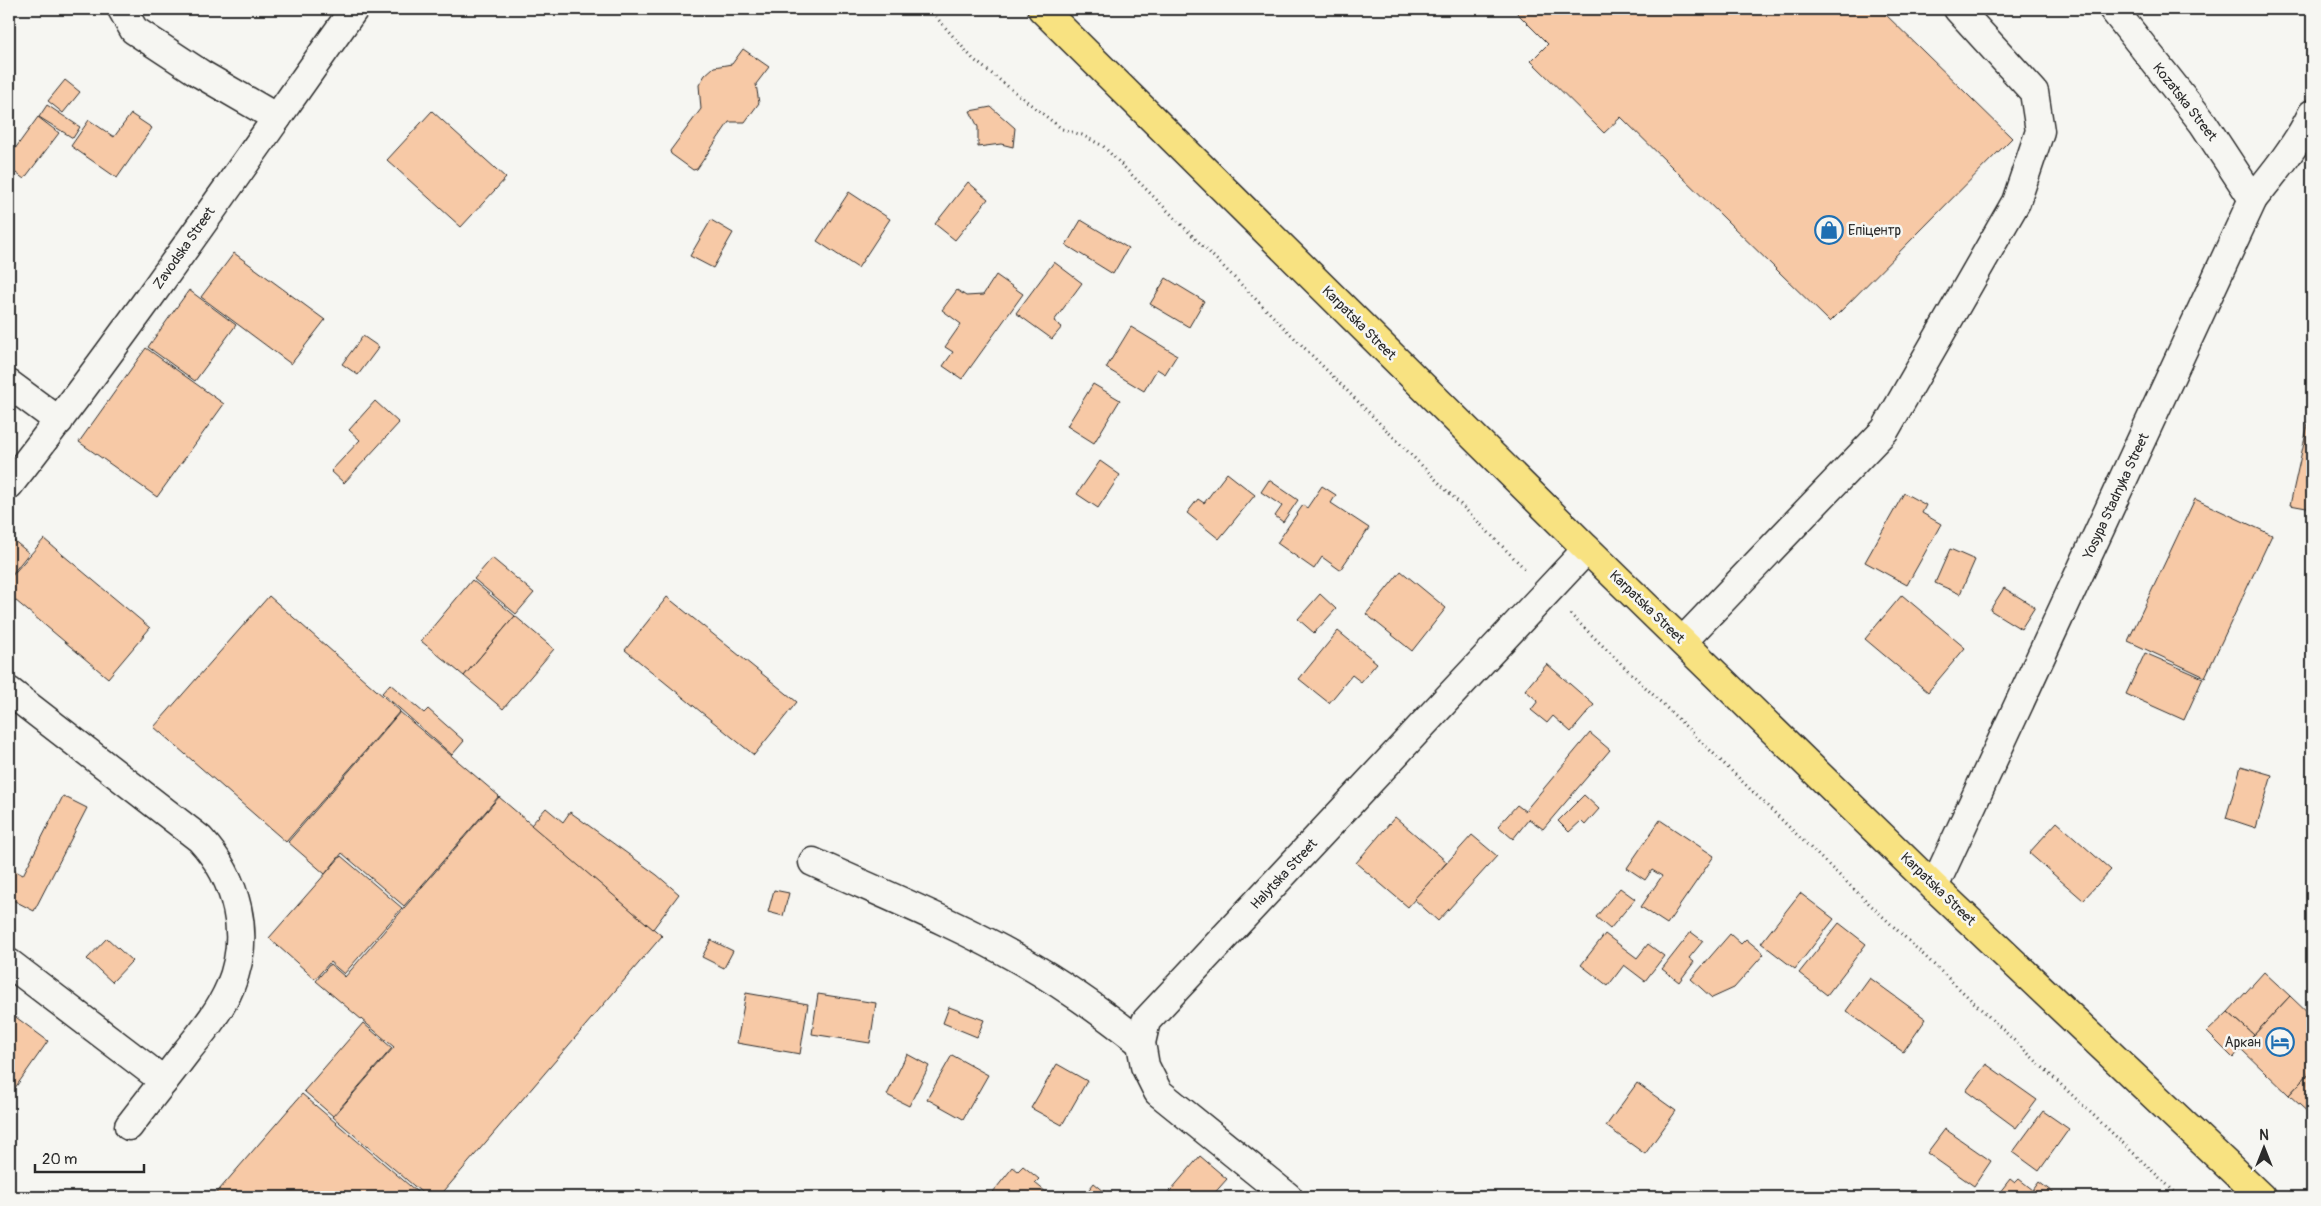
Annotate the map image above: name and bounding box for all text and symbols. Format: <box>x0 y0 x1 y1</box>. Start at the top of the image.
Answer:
street label: Kozatska Street <box>2149 59 2221 145</box>
street label: Zavodska Street <box>149 203 219 292</box>
shop icon: Епіцентр <box>1814 215 1844 245</box>
place label: Епіцентр <box>1848 222 1902 239</box>
street label: Karpatska Street <box>1318 282 1400 364</box>
street label: Yosypa Stadnyka Street <box>2079 430 2153 563</box>
street label: Karpatska Street <box>1606 567 1688 647</box>
street label: Halytska Street <box>1247 835 1321 913</box>
street label: Karpatska Street <box>1897 849 1979 929</box>
hotel icon: Аркан <box>2265 1027 2295 1057</box>
place label: Аркан <box>2225 1034 2261 1051</box>
north arrow <box>2238 1124 2288 1174</box>
text: N <box>2259 1127 2269 1144</box>
scale bar <box>35 1141 144 1173</box>
text: 20 m <box>42 1150 77 1169</box>

